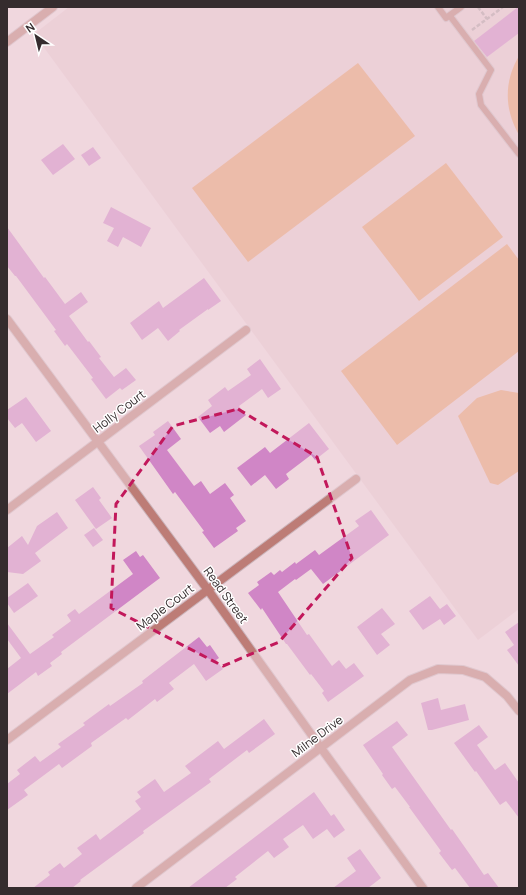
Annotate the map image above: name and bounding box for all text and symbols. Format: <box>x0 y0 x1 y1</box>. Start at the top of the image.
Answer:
north arrow <box>16 16 56 56</box>
text: N <box>22 19 38 36</box>
street label: Holly Court <box>89 386 149 436</box>
street label: Read Street <box>200 563 252 627</box>
street label: Maple Court <box>133 580 197 634</box>
street label: Milne Drive <box>288 711 346 761</box>

